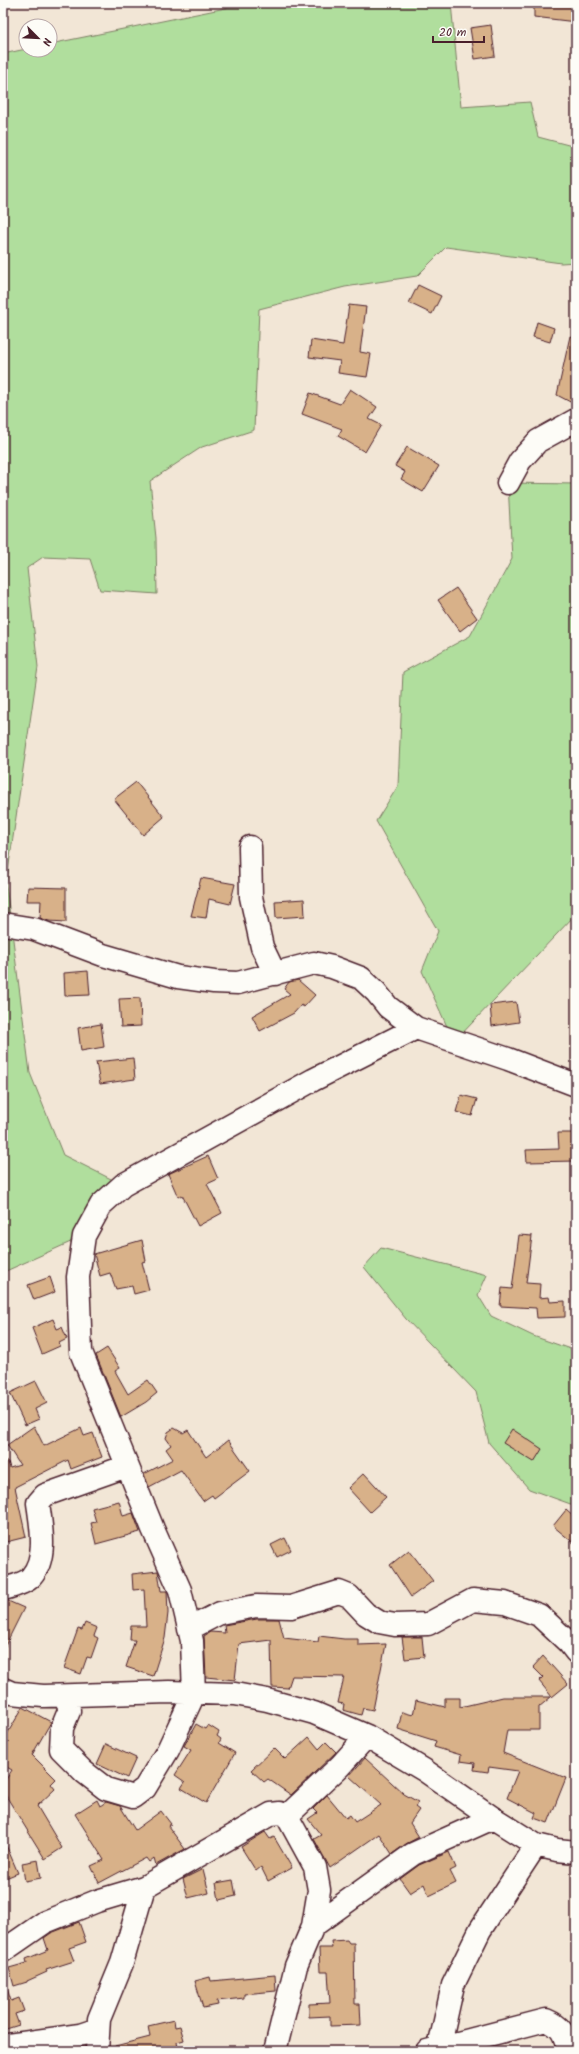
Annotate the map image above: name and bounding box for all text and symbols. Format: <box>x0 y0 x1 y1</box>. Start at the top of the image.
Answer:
north arrow <box>18 18 58 58</box>
scale bar <box>433 18 484 44</box>
text: 20 m <box>439 23 467 42</box>
text: N <box>37 35 56 49</box>

